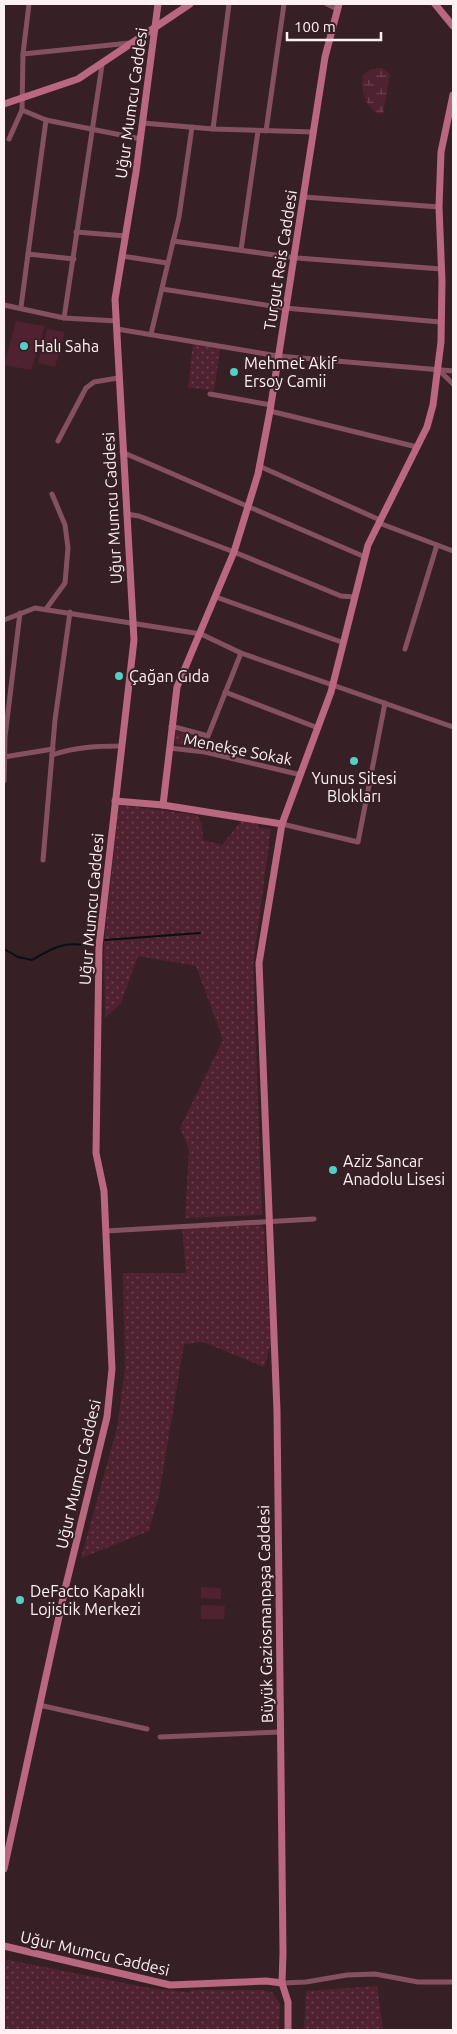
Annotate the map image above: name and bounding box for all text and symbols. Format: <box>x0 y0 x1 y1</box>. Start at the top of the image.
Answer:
scale bar <box>287 10 381 42</box>
text: 100 m <box>294 18 336 35</box>
street label: Uğur Mumcu Caddesi <box>111 26 151 180</box>
street label: Turgut Reis Caddesi <box>260 189 300 331</box>
place label: Halı Saha <box>34 337 99 355</box>
marker: Halı Saha <box>18 340 30 352</box>
place label: Mehmet Akif Ersoy Camii <box>244 354 338 390</box>
marker: Mehmet Akif Ersoy Camii <box>228 366 240 378</box>
street label: Uğur Mumcu Caddesi <box>99 431 125 585</box>
place label: Çağan Gıda <box>129 667 209 685</box>
marker: Çağan Gıda <box>113 670 125 682</box>
street label: Menekşe Sokak <box>182 730 294 768</box>
marker: Yunus Sitesi Blokları <box>348 755 360 767</box>
place label: Yunus Sitesi Blokları <box>311 769 397 805</box>
street label: Uğur Mumcu Caddesi <box>75 832 107 986</box>
place label: Aziz Sancar Anadolu Lisesi <box>343 1152 445 1188</box>
marker: Aziz Sancar Anadolu Lisesi <box>327 1164 339 1176</box>
street label: Uğur Mumcu Caddesi <box>52 1398 104 1550</box>
street label: Büyük Gaziosmanpaşa Caddesi <box>254 1505 276 1723</box>
place label: DeFacto Kapaklı Lojistik Merkezi <box>30 1582 145 1618</box>
marker: DeFacto Kapaklı Lojistik Merkezi <box>14 1594 26 1606</box>
street label: Uğur Mumcu Caddesi <box>19 1927 171 1979</box>

